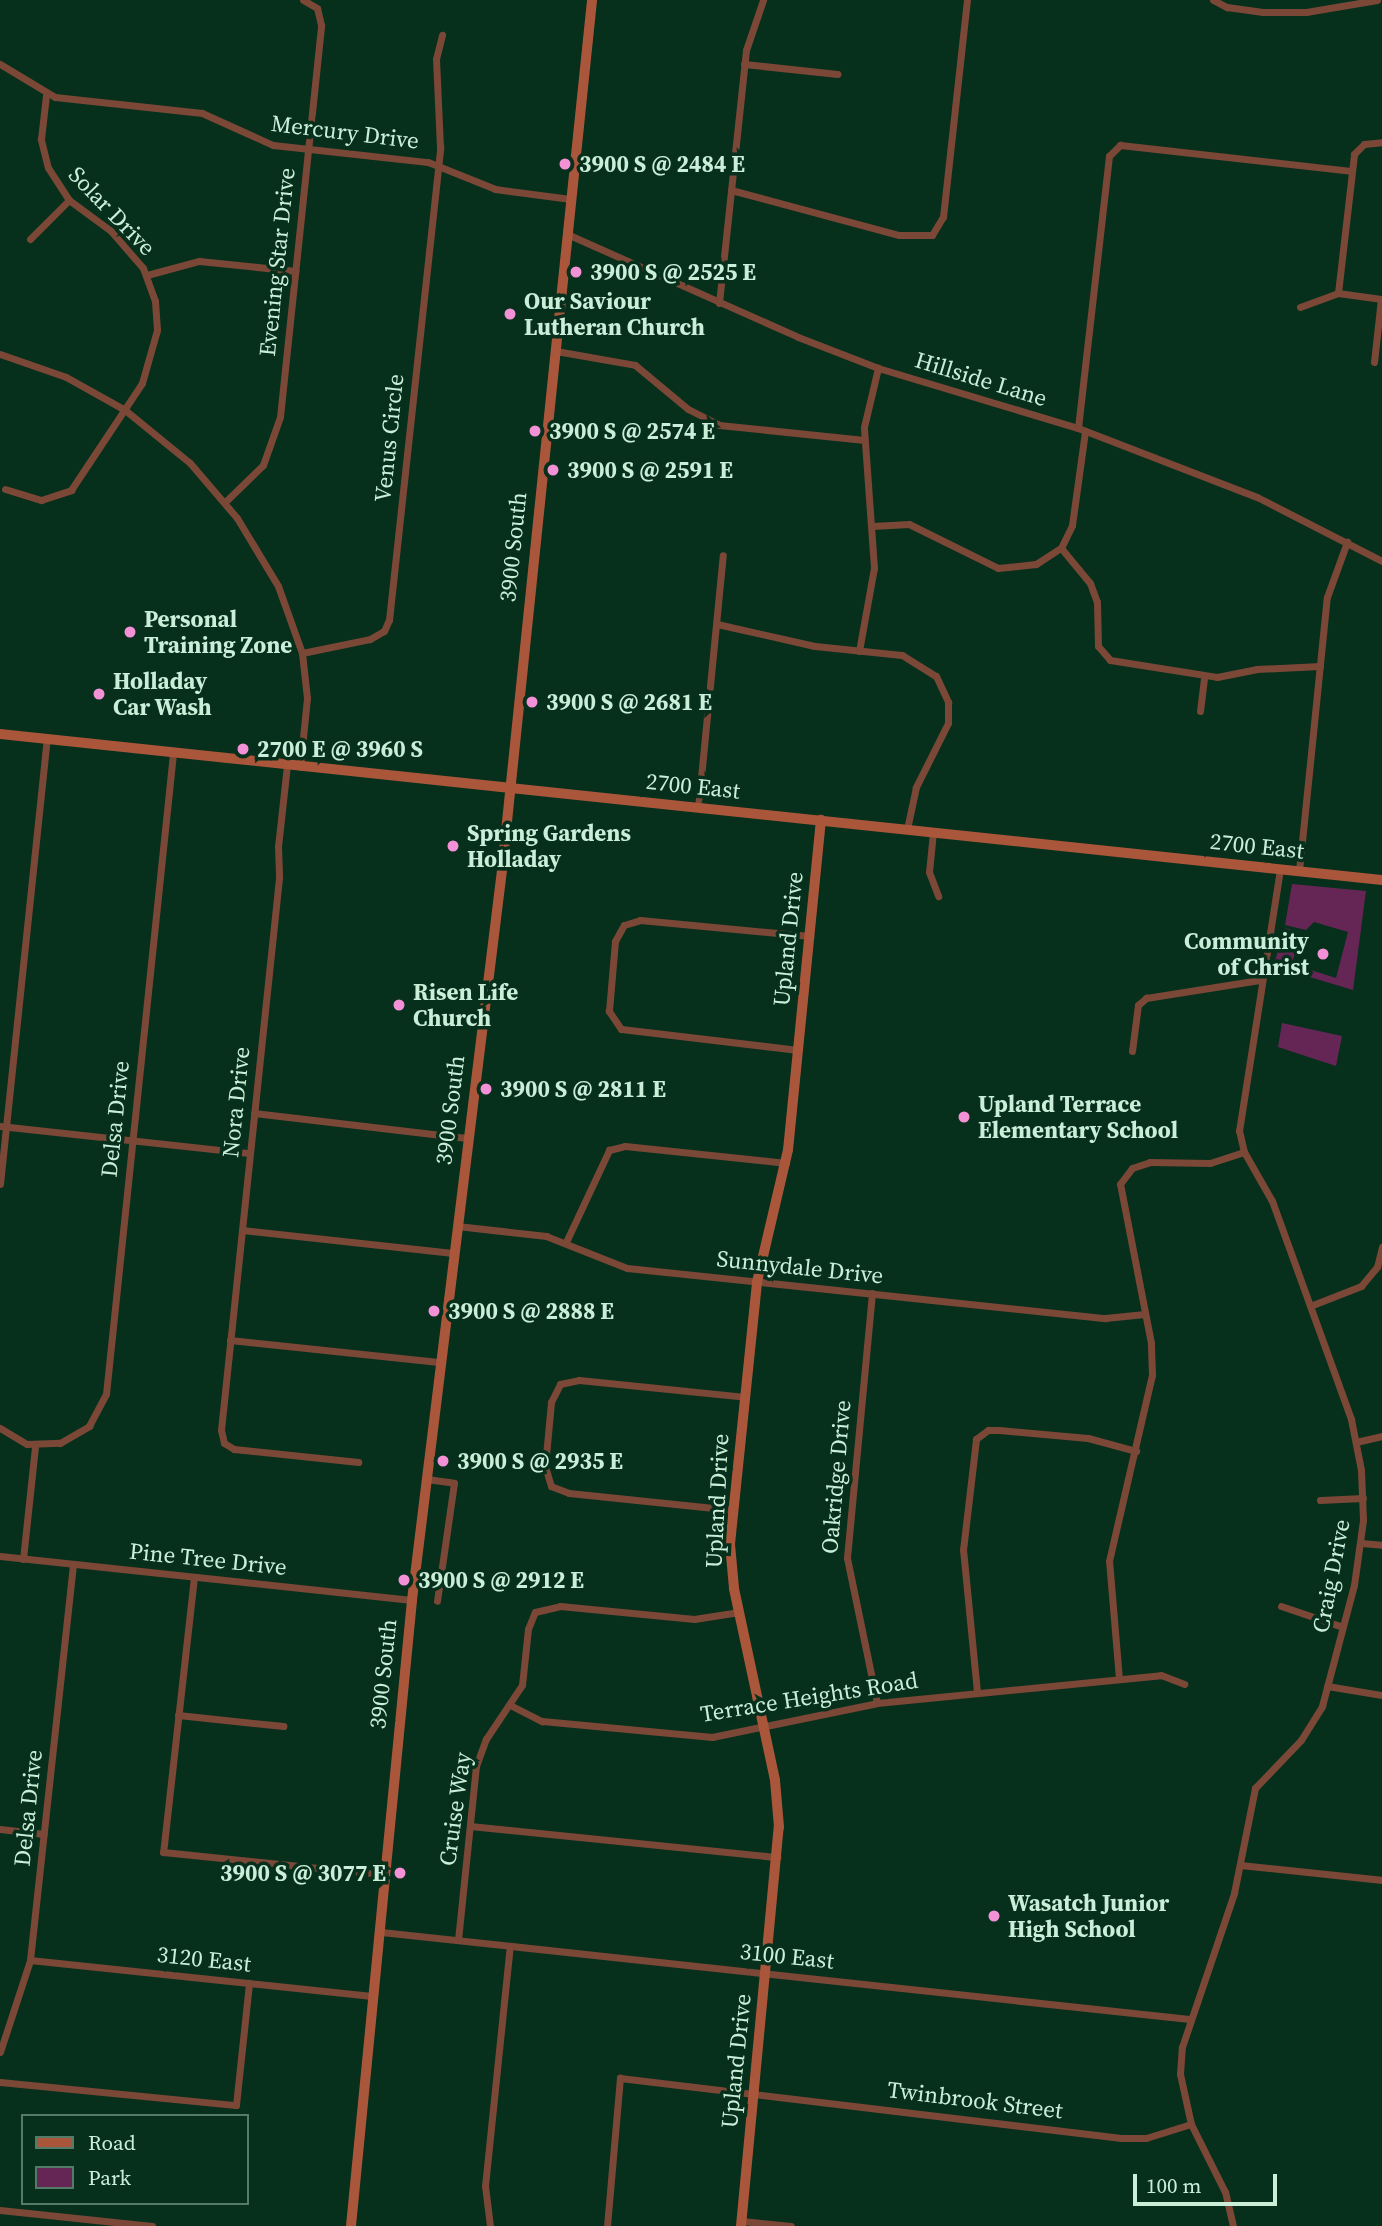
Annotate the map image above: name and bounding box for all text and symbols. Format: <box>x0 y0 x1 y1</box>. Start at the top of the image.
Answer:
street label: Mercury Drive <box>270 109 420 155</box>
place label: 3900 S @ 2484 E <box>579 150 745 178</box>
marker: 3900 S @ 2484 E <box>557 156 573 172</box>
street label: Solar Drive <box>63 161 161 261</box>
street label: Evening Star Drive <box>253 166 301 358</box>
place label: 3900 S @ 2525 E <box>590 258 756 286</box>
marker: 3900 S @ 2525 E <box>568 264 584 280</box>
place label: Our Saviour Lutheran Church <box>524 287 705 341</box>
marker: Our Saviour Lutheran Church <box>502 306 518 322</box>
street label: Hillside Lane <box>912 346 1050 412</box>
street label: Venus Circle <box>369 373 409 503</box>
place label: 3900 S @ 2574 E <box>549 417 715 445</box>
marker: 3900 S @ 2574 E <box>527 423 543 439</box>
place label: 3900 S @ 2591 E <box>567 456 733 484</box>
marker: 3900 S @ 2591 E <box>545 462 561 478</box>
street label: 3900 South <box>494 491 532 603</box>
place label: Personal Training Zone <box>144 605 292 659</box>
marker: Personal Training Zone <box>122 624 138 640</box>
place label: Holladay Car Wash <box>113 667 212 721</box>
marker: Holladay Car Wash <box>91 686 107 702</box>
place label: 3900 S @ 2681 E <box>546 688 712 716</box>
marker: 3900 S @ 2681 E <box>524 694 540 710</box>
place label: 2700 E @ 3960 S <box>257 735 423 763</box>
marker: 2700 E @ 3960 S <box>235 741 251 757</box>
street label: 2700 East <box>645 767 741 805</box>
place label: Spring Gardens Holladay <box>467 819 631 873</box>
street label: 2700 East <box>1209 827 1305 865</box>
marker: Spring Gardens Holladay <box>445 838 461 854</box>
street label: Upland Drive <box>767 870 809 1008</box>
place label: Community of Christ <box>1184 927 1309 981</box>
marker: Community of Christ <box>1315 946 1331 962</box>
place label: Risen Life Church <box>413 978 518 1032</box>
marker: Risen Life Church <box>391 997 407 1013</box>
street label: Nora Drive <box>216 1045 256 1159</box>
street label: 3900 South <box>430 1054 470 1166</box>
street label: Delsa Drive <box>95 1059 135 1179</box>
place label: 3900 S @ 2811 E <box>500 1075 666 1103</box>
marker: 3900 S @ 2811 E <box>478 1081 494 1097</box>
place label: Upland Terrace Elementary School <box>978 1090 1178 1144</box>
marker: Upland Terrace Elementary School <box>956 1109 972 1125</box>
street label: Sunnydale Drive <box>715 1245 885 1289</box>
place label: 3900 S @ 2888 E <box>448 1297 614 1325</box>
marker: 3900 S @ 2888 E <box>426 1303 442 1319</box>
street label: Oakridge Drive <box>816 1399 856 1555</box>
street label: Upland Drive <box>700 1433 734 1569</box>
place label: 3900 S @ 2935 E <box>457 1447 623 1475</box>
marker: 3900 S @ 2935 E <box>435 1453 451 1469</box>
street label: Craig Drive <box>1306 1517 1356 1635</box>
street label: Pine Tree Drive <box>128 1537 288 1581</box>
place label: 3900 S @ 2912 E <box>418 1566 584 1594</box>
marker: 3900 S @ 2912 E <box>396 1572 412 1588</box>
street label: 3900 South <box>364 1618 402 1730</box>
street label: Terrace Heights Road <box>698 1666 920 1728</box>
street label: Delsa Drive <box>8 1748 48 1868</box>
street label: Cruise Way <box>433 1750 477 1868</box>
place label: 3900 S @ 3077 E <box>220 1859 386 1887</box>
marker: 3900 S @ 3077 E <box>392 1865 408 1881</box>
place label: Wasatch Junior High School <box>1008 1889 1169 1943</box>
marker: Wasatch Junior High School <box>986 1908 1002 1924</box>
street label: 3100 East <box>739 1937 835 1975</box>
street label: 3120 East <box>156 1940 252 1978</box>
street label: Upland Drive <box>715 1992 757 2130</box>
street label: Twinbrook Street <box>886 2076 1064 2124</box>
legend <box>21 2114 248 2205</box>
text: Road <box>88 2128 136 2157</box>
scale bar <box>1137 2160 1280 2204</box>
text: Park <box>88 2163 131 2192</box>
text: 100 m <box>1146 2171 1201 2200</box>

